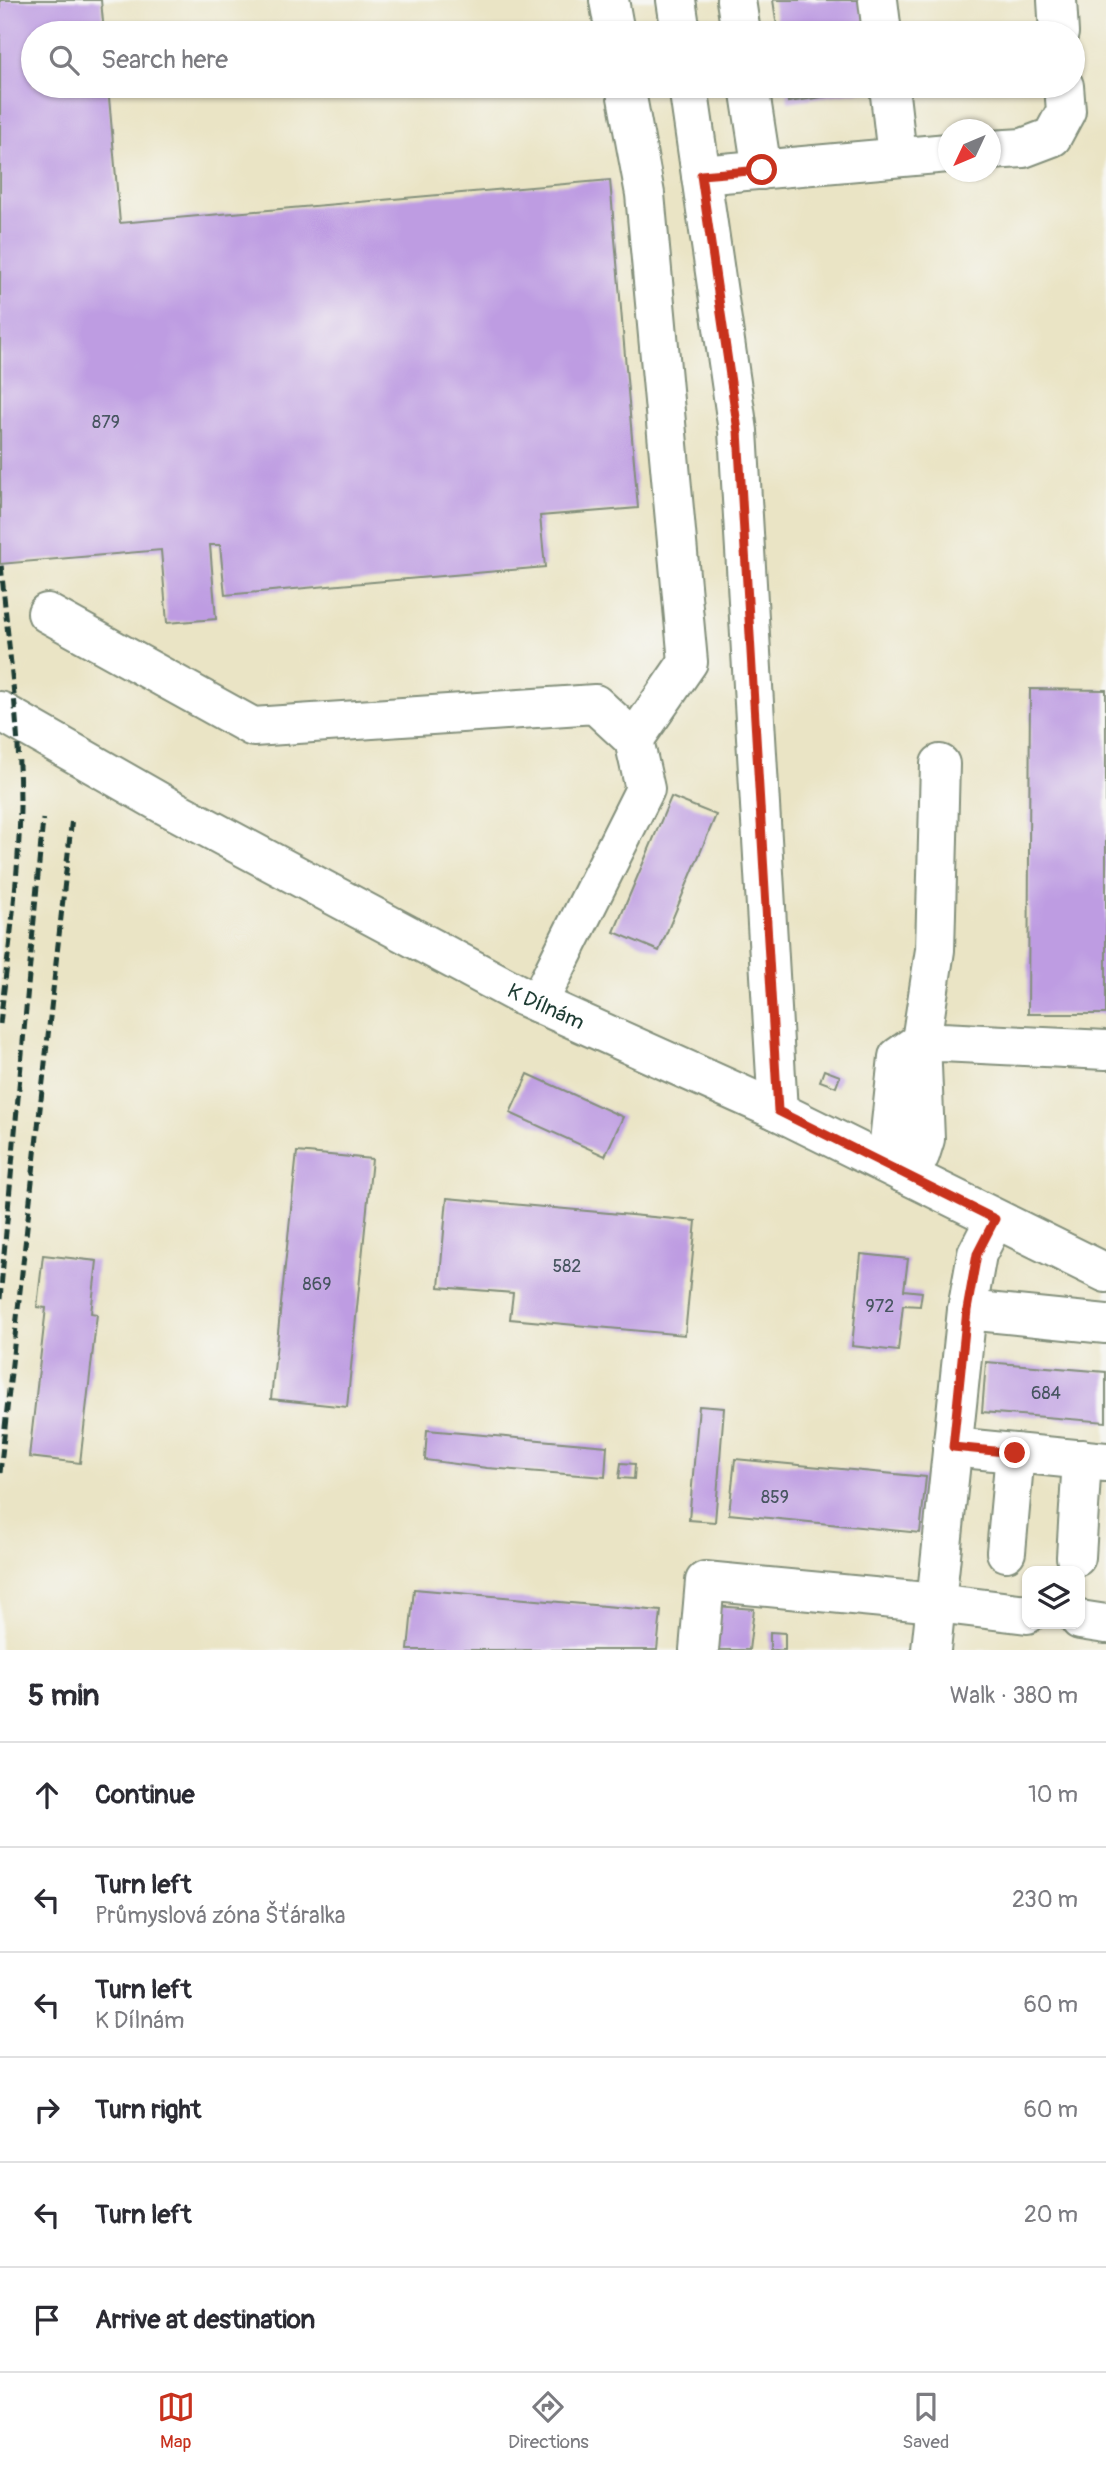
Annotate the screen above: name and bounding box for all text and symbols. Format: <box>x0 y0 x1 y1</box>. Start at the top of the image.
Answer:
search box <box>21 21 1085 98</box>
icon: search <box>45 41 83 79</box>
text: Search here <box>101 44 228 76</box>
north arrow <box>938 119 1001 182</box>
route start <box>746 154 777 185</box>
house number: 879 <box>92 411 120 434</box>
street label: K Dílnám <box>503 977 589 1036</box>
house number: 582 <box>553 1255 581 1278</box>
house number: 869 <box>303 1273 331 1296</box>
house number: 972 <box>866 1295 894 1318</box>
house number: 684 <box>1031 1382 1062 1405</box>
route end <box>999 1437 1030 1468</box>
house number: 859 <box>761 1486 789 1509</box>
map controls <box>1022 1566 1085 1629</box>
button: layers <box>1022 1566 1085 1629</box>
text: 5 min <box>28 1677 99 1714</box>
text: Walk · 380 m <box>950 1681 1078 1710</box>
icon: ahead <box>28 1776 66 1814</box>
text: Continue <box>95 1779 195 1811</box>
text: 10 m <box>1028 1780 1078 1809</box>
text: Turn left <box>95 1869 191 1901</box>
icon: left <box>28 1881 66 1919</box>
text: 230 m <box>1012 1885 1078 1914</box>
text: Průmyslová zóna Šťáralka <box>95 1901 346 1930</box>
text: Turn left <box>95 1974 191 2006</box>
icon: left <box>28 1986 66 2024</box>
text: 60 m <box>1023 1990 1078 2019</box>
text: K Dílnám <box>95 2006 184 2035</box>
icon: right <box>28 2091 66 2129</box>
text: Turn right <box>95 2094 201 2126</box>
text: 60 m <box>1023 2095 1078 2124</box>
icon: left <box>28 2196 66 2234</box>
text: Turn left <box>95 2199 191 2231</box>
text: 20 m <box>1024 2200 1078 2229</box>
icon: arrive <box>28 2301 66 2339</box>
text: Arrive at destination <box>95 2304 315 2336</box>
tab: Map <box>157 2388 195 2454</box>
tab: Directions <box>508 2388 589 2454</box>
tab: Saved <box>902 2388 949 2454</box>

